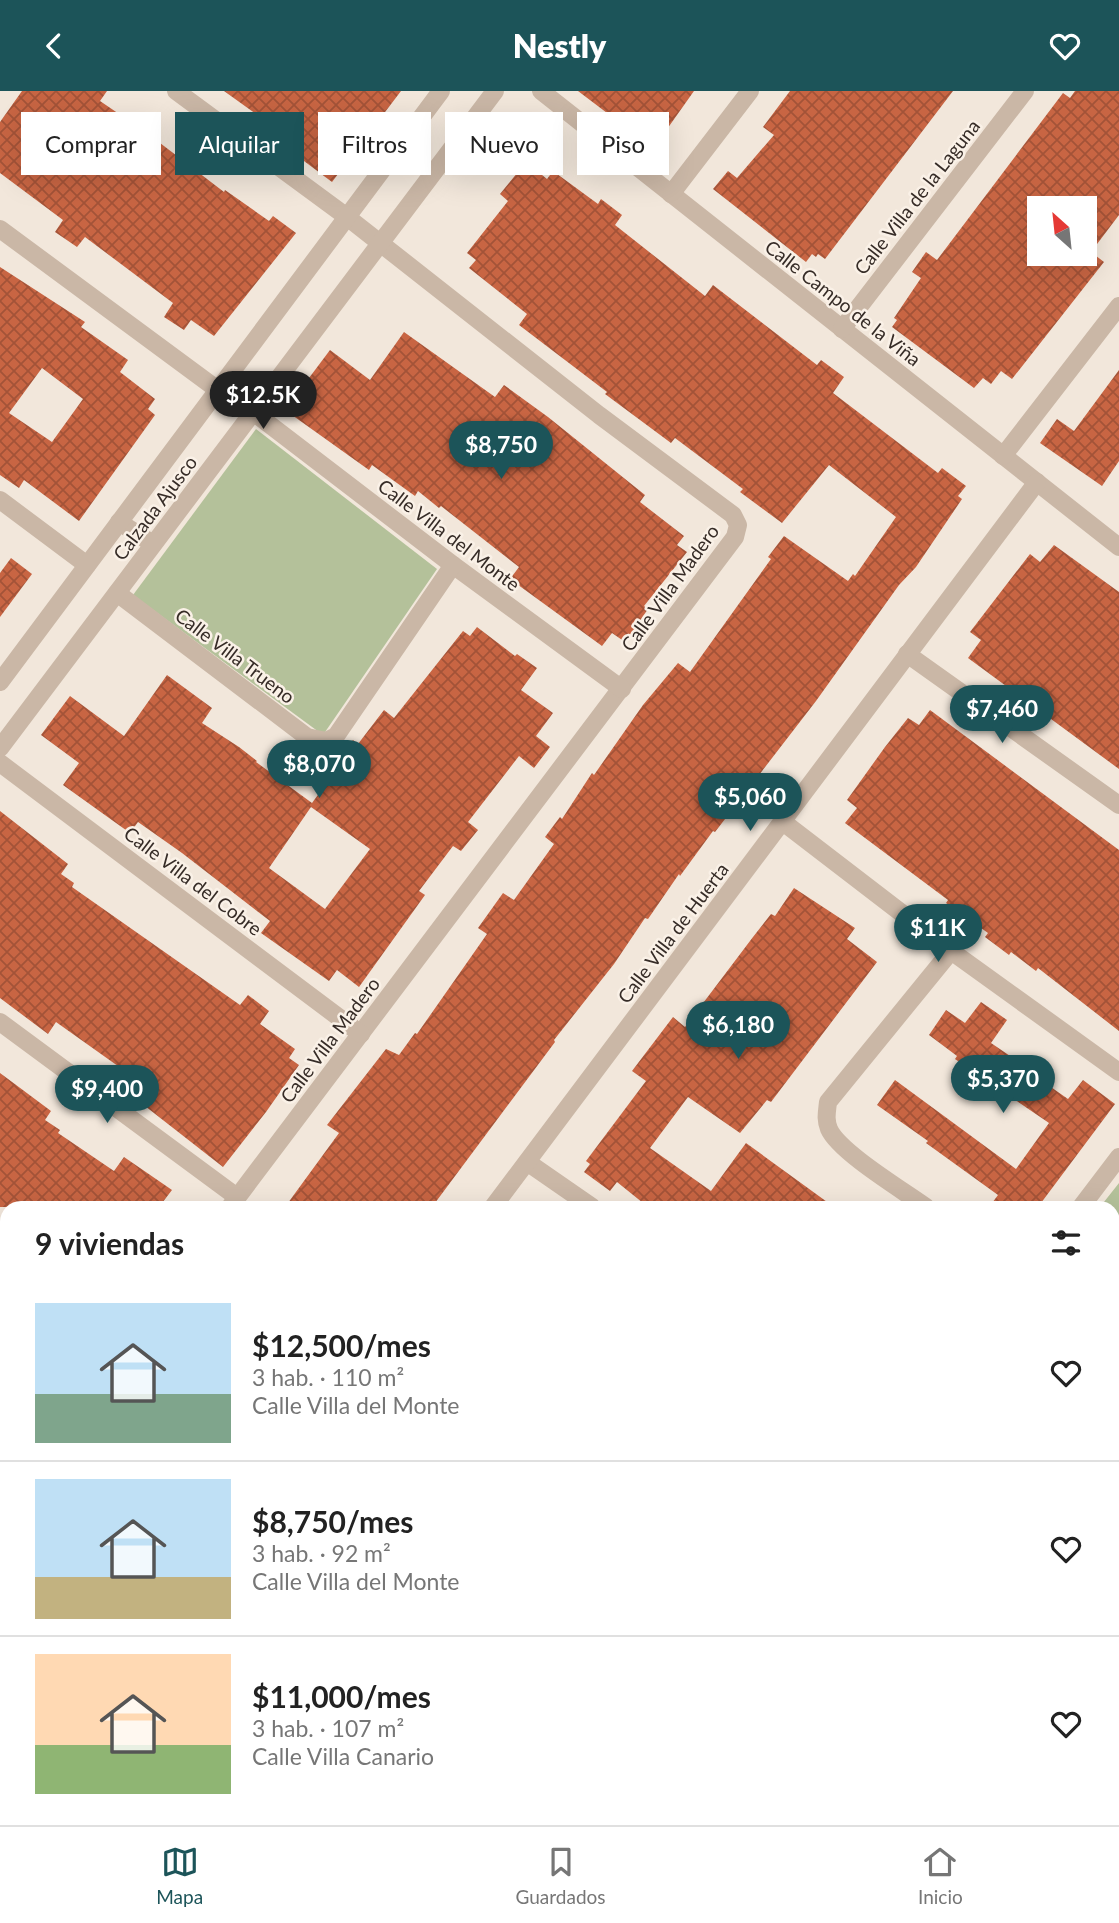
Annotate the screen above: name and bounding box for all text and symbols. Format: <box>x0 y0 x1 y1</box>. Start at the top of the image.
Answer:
text: Nestly <box>513 26 606 65</box>
icon: back <box>35 27 73 65</box>
icon: heart <box>1046 27 1084 65</box>
chip: Comprar <box>21 112 161 175</box>
chip: Alquilar <box>175 112 304 175</box>
chip: Filtros <box>318 112 431 175</box>
chip: Nuevo <box>445 112 563 175</box>
chip: Piso <box>577 112 669 175</box>
street label: Calle Villa de la Laguna <box>849 115 984 279</box>
north arrow <box>1027 196 1097 266</box>
map controls <box>1027 196 1097 266</box>
street label: Calle Campo de la Viña <box>761 235 926 371</box>
pin: $12.5K <box>206 371 320 431</box>
text: $12.5K <box>226 380 300 408</box>
pin: $8,750 <box>444 421 558 481</box>
text: $8,750 <box>465 430 537 458</box>
street label: Calzada Ajusco <box>108 451 201 564</box>
street label: Calle Villa del Monte <box>374 474 525 595</box>
street label: Calle Villa Madero <box>616 520 723 655</box>
street label: Calle Villa Trueno <box>171 603 300 708</box>
pin: $7,460 <box>945 685 1059 745</box>
text: $7,460 <box>966 694 1038 722</box>
pin: $8,070 <box>262 741 376 800</box>
text: $8,070 <box>283 749 355 777</box>
pin: $5,060 <box>693 773 807 833</box>
text: $5,060 <box>714 782 786 810</box>
street label: Calle Villa del Cobre <box>120 821 267 940</box>
street label: Calle Villa de Huerta <box>612 858 733 1007</box>
pin: $11K <box>897 905 979 964</box>
text: $11K <box>910 913 966 941</box>
street label: Calle Villa Madero <box>275 973 384 1107</box>
pin: $6,180 <box>681 1002 795 1061</box>
text: $6,180 <box>702 1010 774 1038</box>
pin: $5,370 <box>946 1055 1060 1115</box>
text: $5,370 <box>967 1064 1039 1092</box>
pin: $9,400 <box>50 1065 164 1125</box>
text: $9,400 <box>71 1074 143 1102</box>
icon: filters <box>1047 1224 1085 1262</box>
text: 9 viviendas <box>35 1225 184 1261</box>
text: $12,500/mes <box>252 1327 431 1363</box>
icon: home <box>91 1331 175 1415</box>
icon: heart <box>1047 1354 1085 1392</box>
text: 3 hab. · 110 m² <box>252 1363 404 1391</box>
text: Calle Villa del Monte <box>252 1391 460 1419</box>
text: $8,750/mes <box>252 1503 413 1539</box>
icon: home <box>91 1507 175 1591</box>
icon: heart <box>1047 1530 1085 1568</box>
text: 3 hab. · 92 m² <box>252 1539 391 1567</box>
text: Calle Villa del Monte <box>252 1567 460 1595</box>
text: $11,000/mes <box>252 1678 431 1714</box>
icon: home <box>91 1682 175 1766</box>
icon: heart <box>1047 1705 1085 1743</box>
text: 3 hab. · 107 m² <box>252 1714 404 1742</box>
text: Calle Villa Canario <box>252 1742 434 1770</box>
tab: Mapa <box>156 1843 203 1908</box>
tab: Guardados <box>516 1843 606 1908</box>
tab: Inicio <box>918 1843 963 1908</box>

